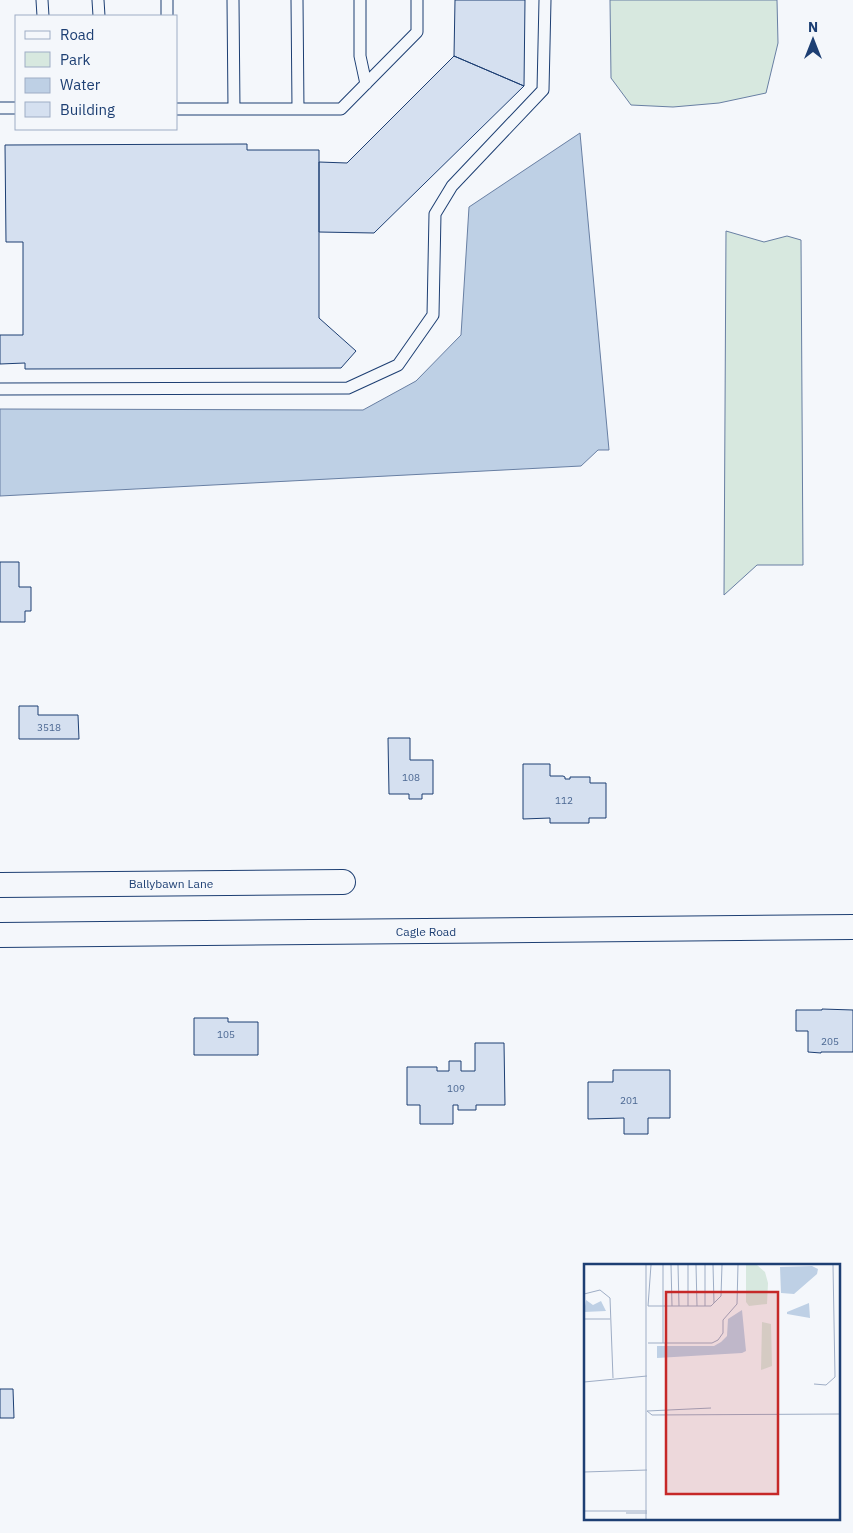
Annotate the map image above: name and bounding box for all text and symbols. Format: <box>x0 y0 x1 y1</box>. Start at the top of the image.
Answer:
legend <box>15 15 178 130</box>
north arrow <box>788 15 838 65</box>
text: N <box>808 18 818 36</box>
text: Road <box>60 25 95 44</box>
text: Park <box>60 50 90 69</box>
text: Water <box>60 75 101 94</box>
text: Building <box>60 100 115 119</box>
house number: 3518 <box>37 721 61 734</box>
house number: 108 <box>402 771 420 784</box>
house number: 112 <box>555 794 573 807</box>
street label: Ballybawn Lane <box>129 876 214 891</box>
street label: Cagle Road <box>396 924 456 939</box>
house number: 105 <box>217 1028 235 1041</box>
house number: 205 <box>821 1035 839 1048</box>
house number: 109 <box>447 1082 465 1095</box>
house number: 201 <box>620 1094 638 1107</box>
inset map <box>584 1264 840 1520</box>

